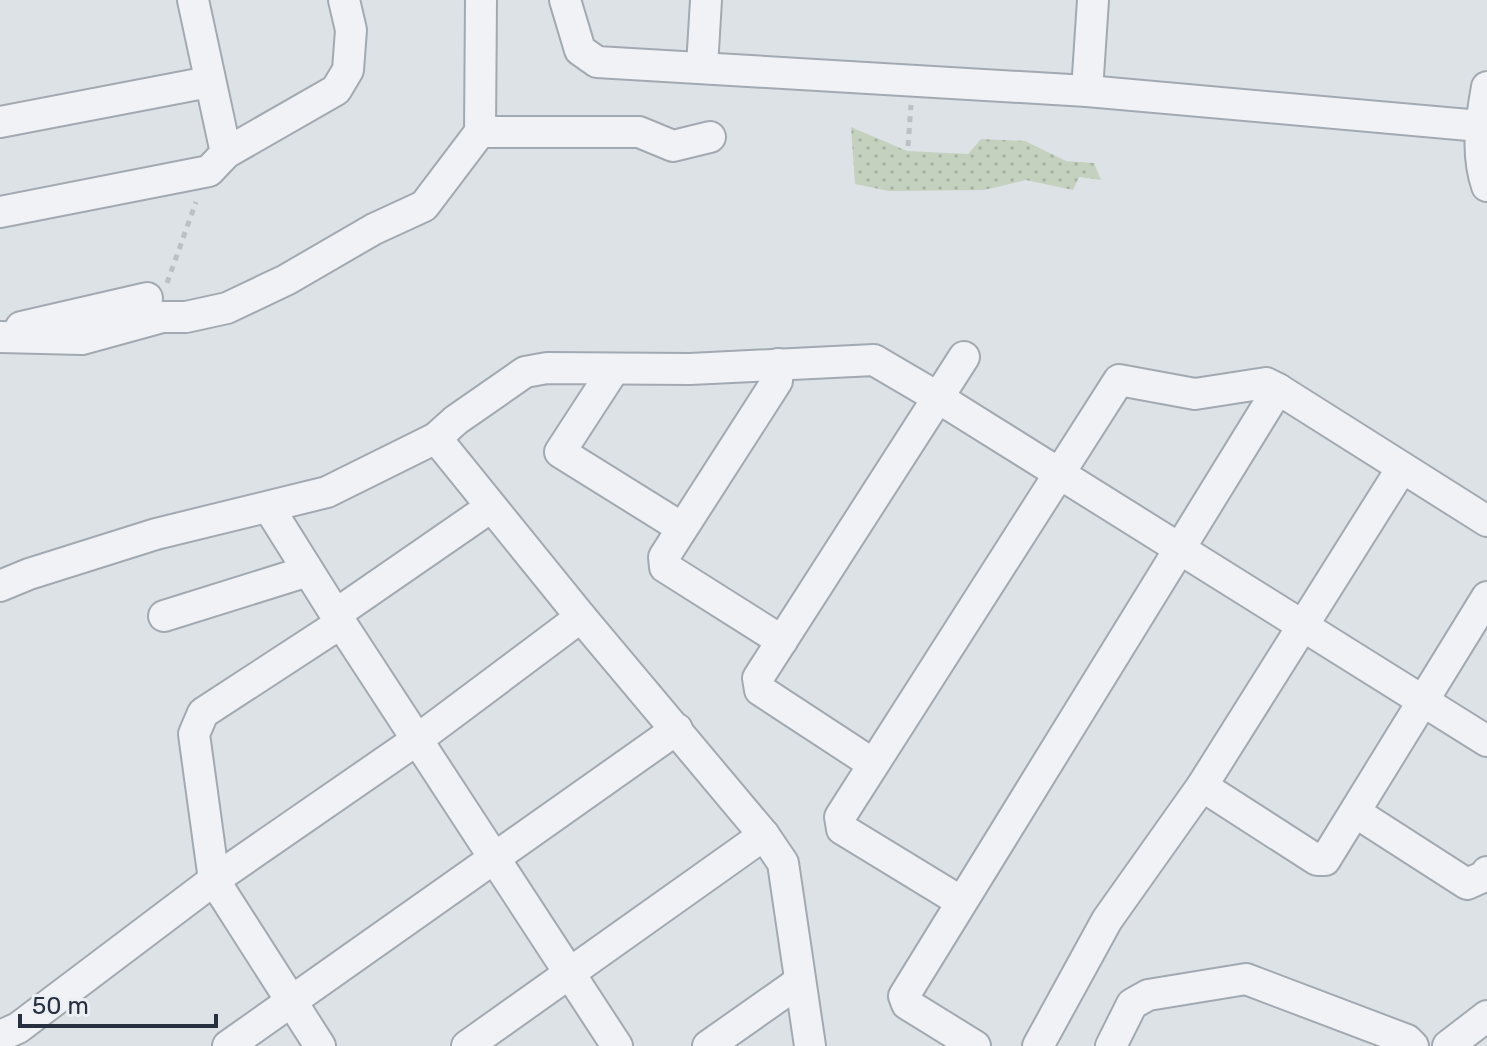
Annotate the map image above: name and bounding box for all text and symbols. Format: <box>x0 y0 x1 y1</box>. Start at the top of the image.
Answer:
scale bar <box>20 978 216 1028</box>
text: 50 m <box>32 992 89 1020</box>

